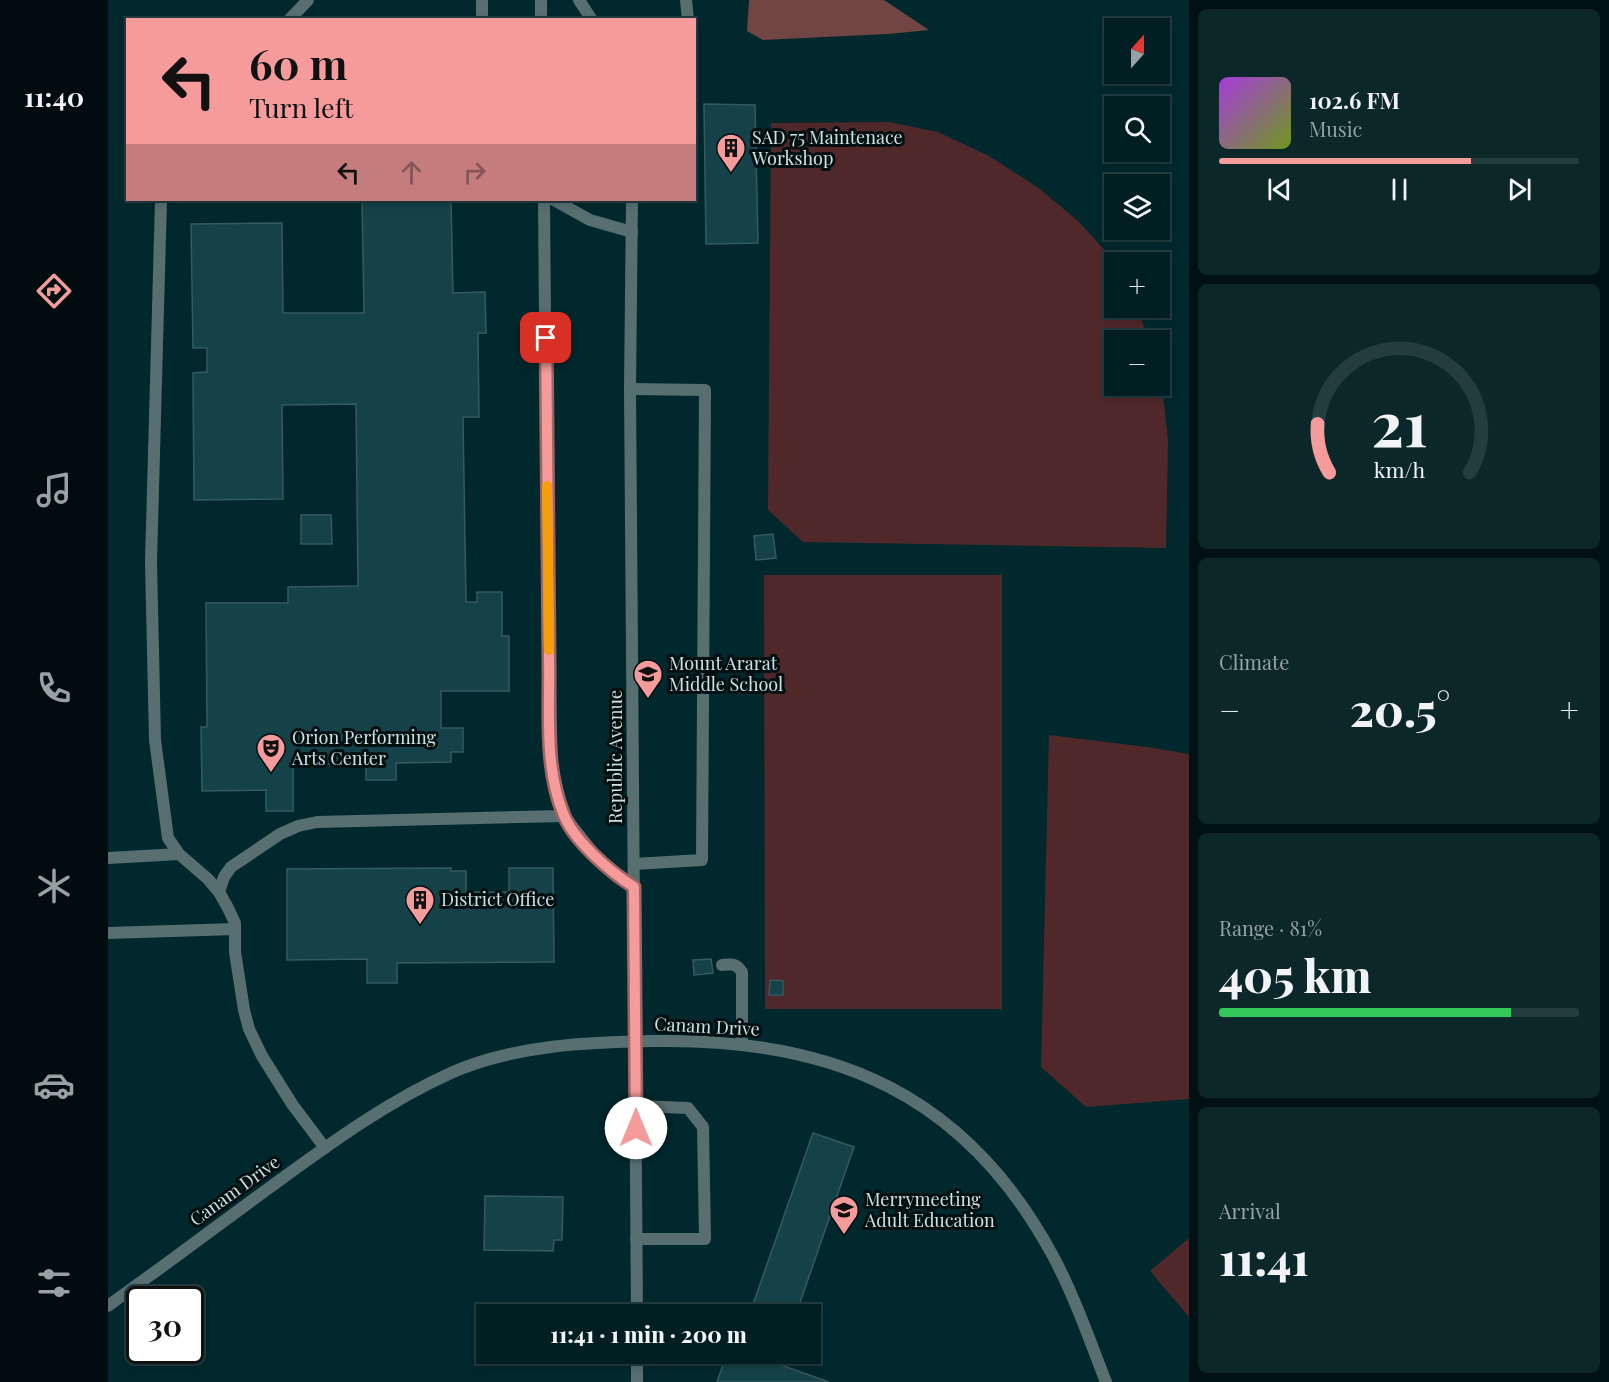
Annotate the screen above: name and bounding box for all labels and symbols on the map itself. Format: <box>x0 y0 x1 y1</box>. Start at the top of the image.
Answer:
north arrow <box>1104 18 1170 84</box>
place label: SAD 75 Maintenace Workshop <box>751 125 903 170</box>
building icon: SAD 75 Maintenace Workshop <box>715 132 747 174</box>
pin <box>520 312 571 363</box>
place label: Mount Ararat Middle School <box>669 651 783 696</box>
school or university icon: Mount Ararat Middle School <box>632 658 664 700</box>
street label: Republic Avenue <box>603 690 627 824</box>
place label: Orion Performing Arts Center <box>291 725 436 770</box>
theatre icon: Orion Performing Arts Center <box>255 732 287 774</box>
building icon: District Office <box>404 884 436 926</box>
place label: District Office <box>441 887 554 911</box>
street label: Canam Drive <box>654 1011 760 1041</box>
position arrow <box>604 1096 668 1160</box>
street label: Canam Drive <box>185 1149 284 1231</box>
place label: Merrymeeting Adult Education <box>864 1187 995 1232</box>
school or university icon: Merrymeeting Adult Education <box>828 1194 860 1236</box>
speed limit sign: 30 <box>126 1286 204 1364</box>

